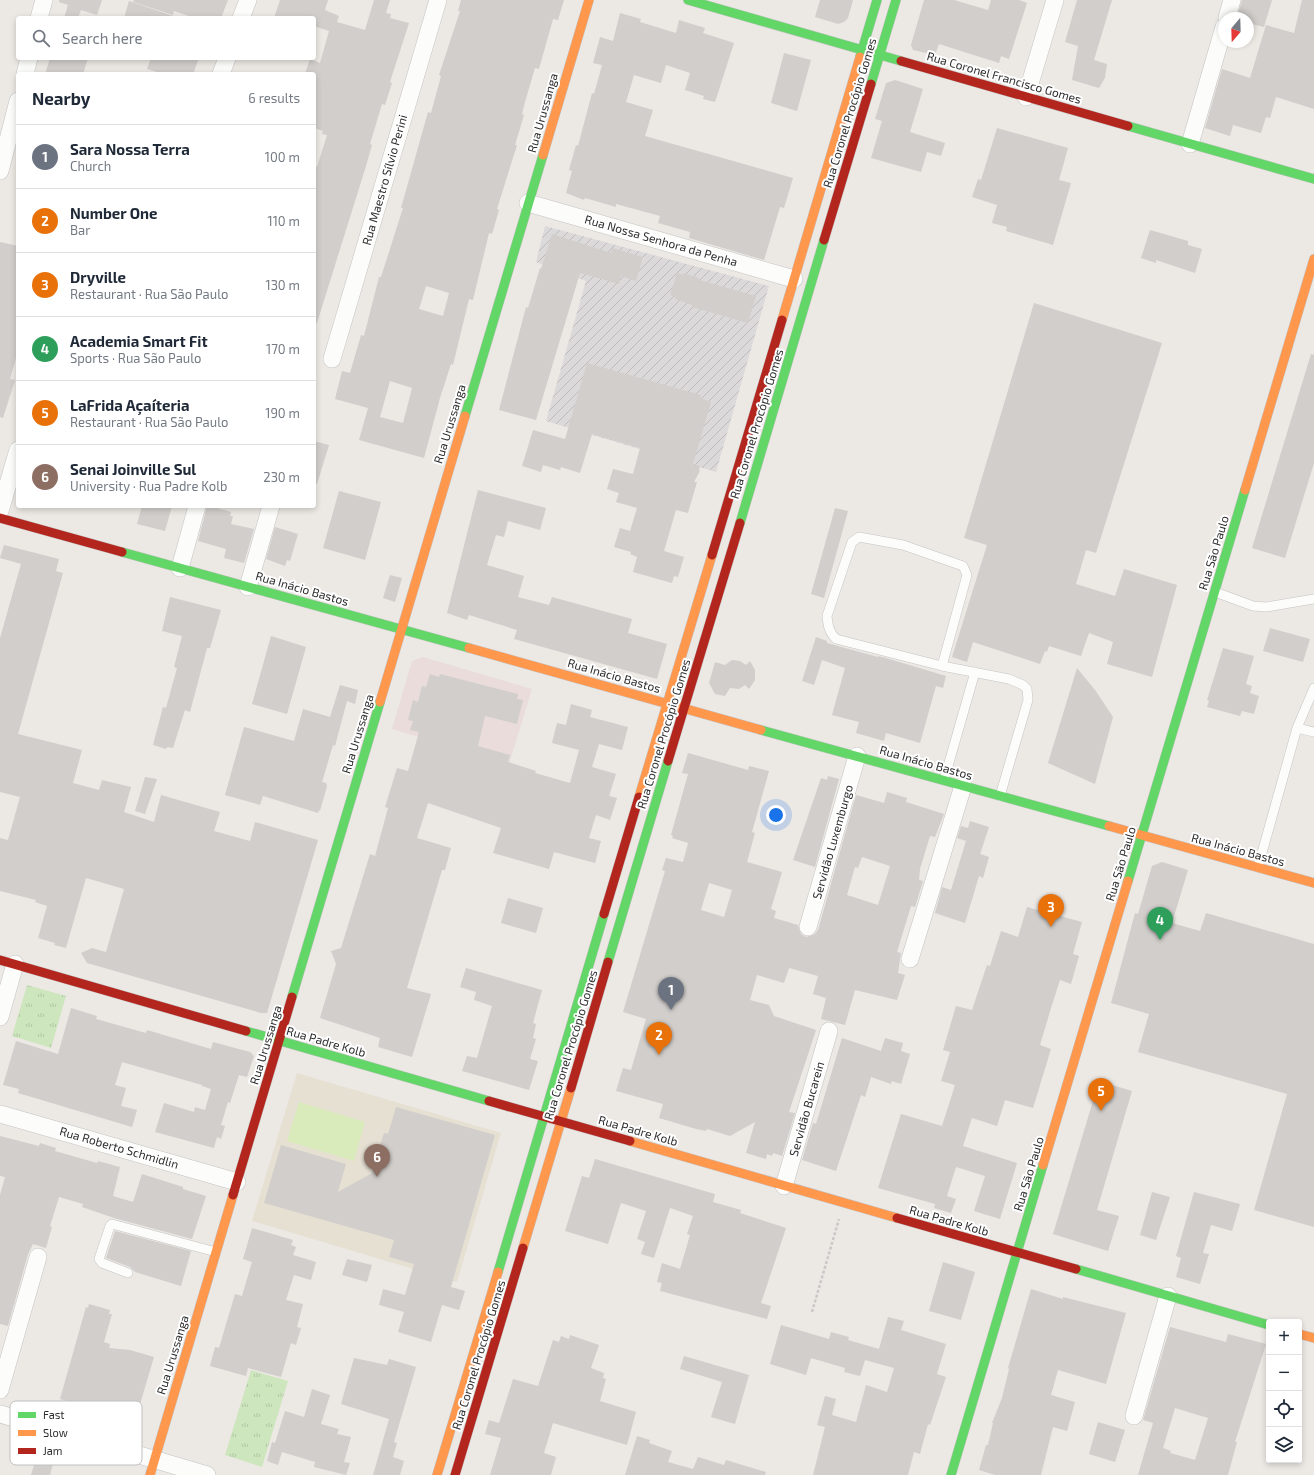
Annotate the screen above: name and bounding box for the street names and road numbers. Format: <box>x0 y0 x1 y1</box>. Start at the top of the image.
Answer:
street label: Rua Coronel Procópio Gomes <box>820 36 879 189</box>
street label: Rua Coronel Francisco Gomes <box>925 48 1083 106</box>
street label: Rua Urussanga <box>524 71 560 154</box>
street label: Rua Maestro Sílvio Perini <box>359 113 409 247</box>
street label: Rua Nossa Senhora da Penha <box>583 211 739 269</box>
street label: Rua Coronel Procópio Gomes <box>727 347 786 500</box>
street label: Rua Urussanga <box>430 382 468 465</box>
street label: Rua São Paulo <box>1195 514 1231 592</box>
street label: Rua Inácio Bastos <box>254 568 350 608</box>
street label: Rua Inácio Bastos <box>566 655 662 695</box>
street label: Rua Coronel Procópio Gomes <box>634 657 693 810</box>
street label: Rua Urussanga <box>338 692 376 775</box>
street label: Rua Inácio Bastos <box>878 742 974 782</box>
street label: Servidão Luxemburgo <box>809 783 855 901</box>
street label: Rua São Paulo <box>1102 825 1138 903</box>
street label: Rua Inácio Bastos <box>1190 830 1287 868</box>
street label: Rua Coronel Procópio Gomes <box>541 968 600 1121</box>
street label: Rua Urussanga <box>246 1003 284 1086</box>
street label: Rua Padre Kolb <box>285 1023 368 1059</box>
street label: Servidão Bucarein <box>786 1060 826 1158</box>
street label: Rua Padre Kolb <box>597 1112 680 1148</box>
street label: Rua Roberto Schmidlin <box>58 1123 180 1171</box>
street label: Rua São Paulo <box>1010 1135 1046 1213</box>
street label: Rua Padre Kolb <box>908 1202 991 1238</box>
street label: Rua Coronel Procópio Gomes <box>449 1278 508 1431</box>
street label: Rua Urussanga <box>153 1313 191 1396</box>

